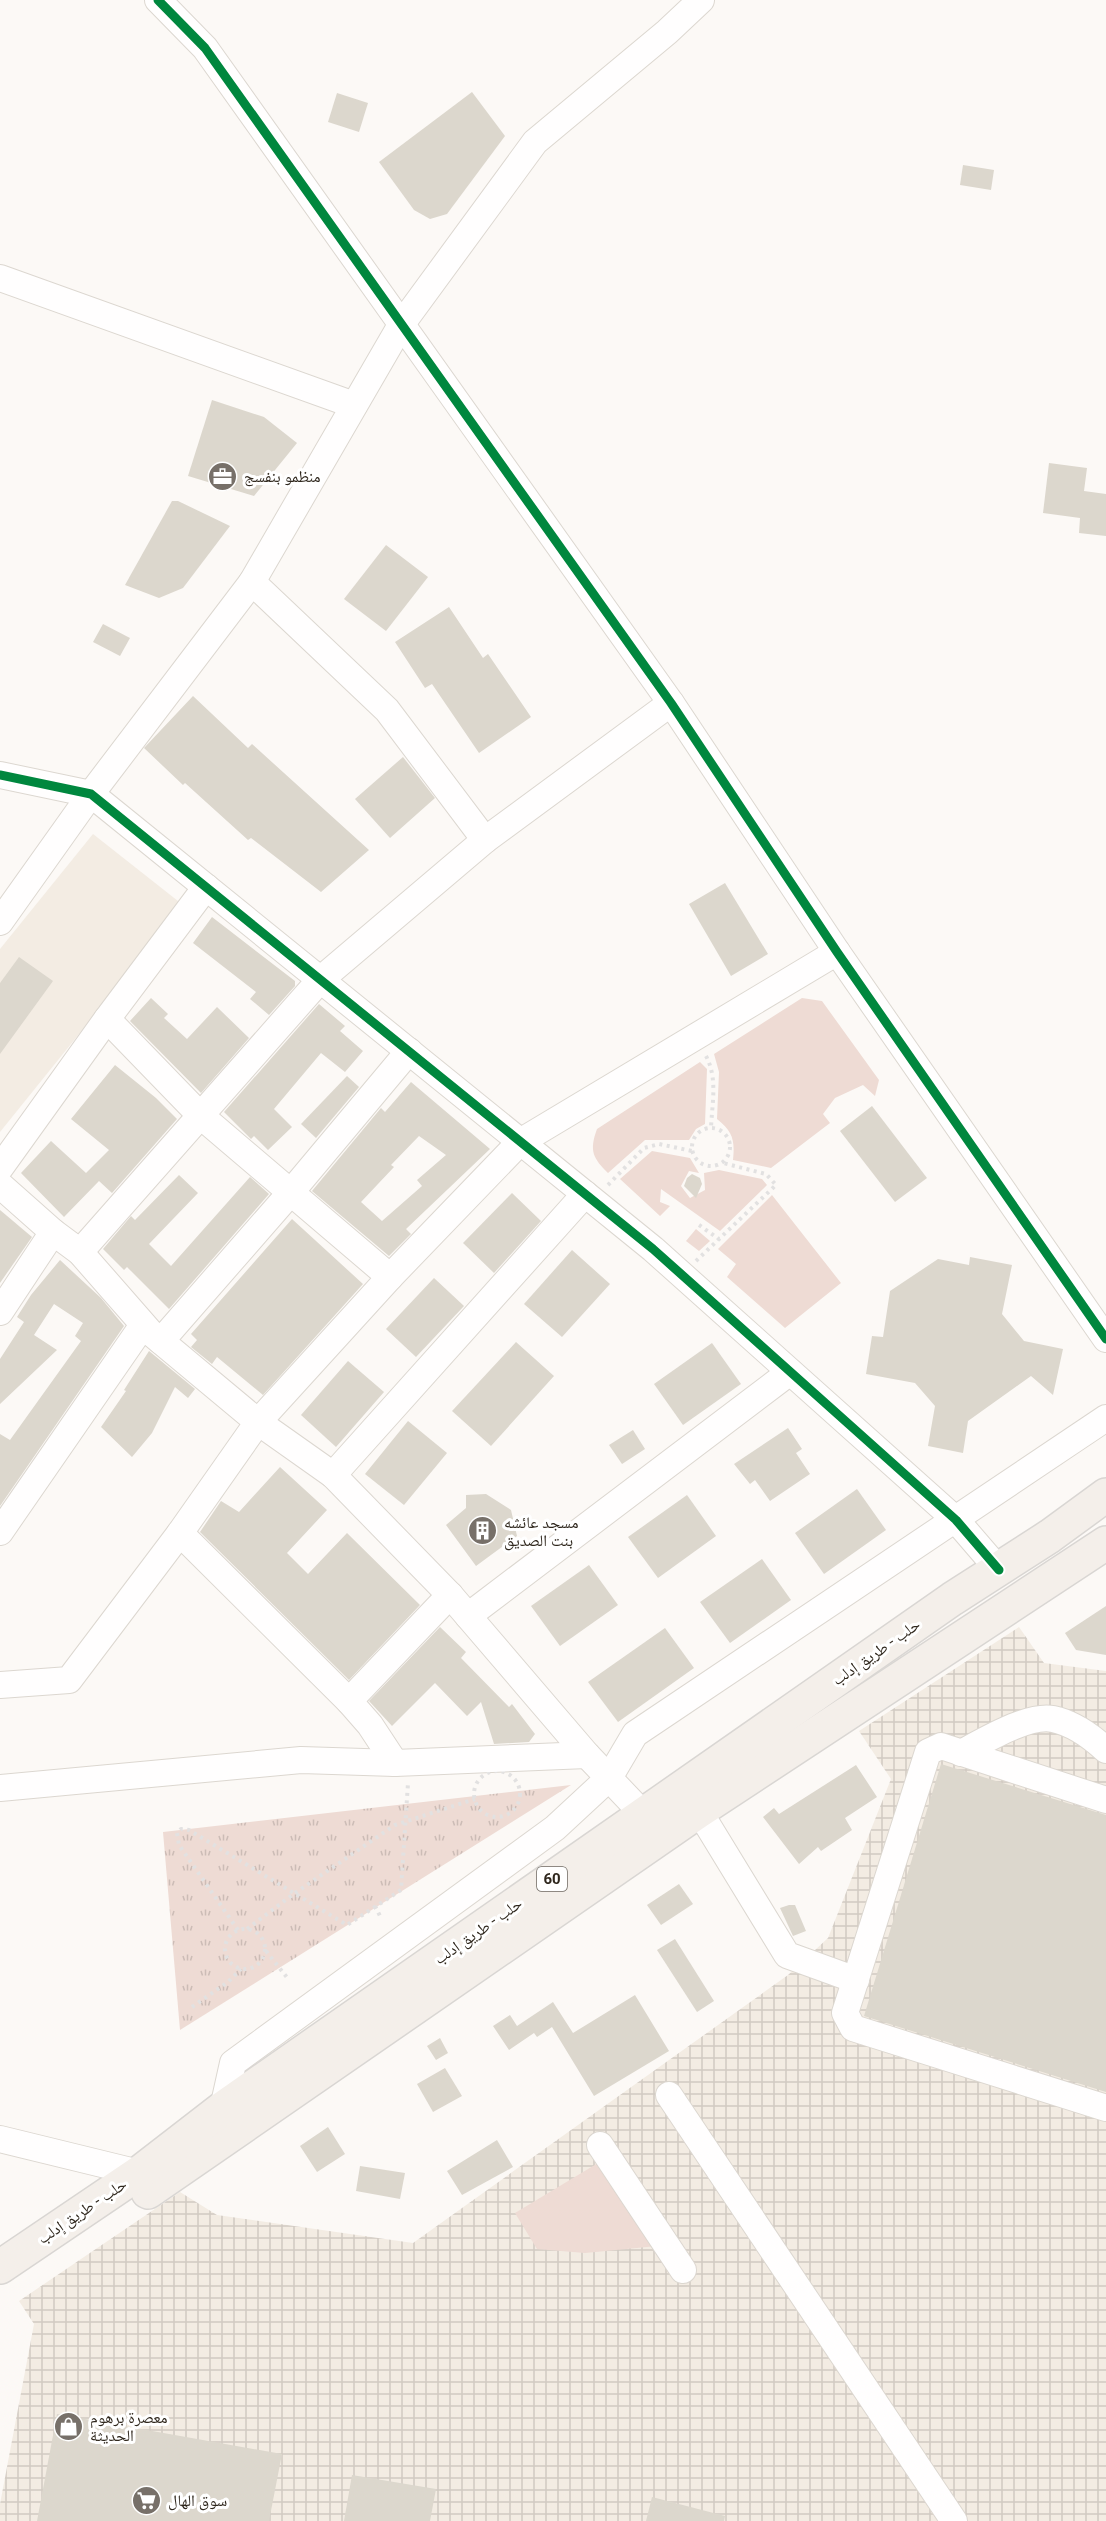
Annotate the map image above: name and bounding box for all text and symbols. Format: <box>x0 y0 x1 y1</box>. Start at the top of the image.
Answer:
office icon: منظمو بنفسج <box>207 460 239 492</box>
place label: منظمو بنفسج <box>244 467 321 487</box>
place label: مسجد عائشه بنت الصديق <box>504 1513 578 1551</box>
building icon: مسجد عائشه بنت الصديق <box>467 1515 499 1547</box>
street label: حلب - طريق إدلب <box>828 1615 924 1690</box>
road number: 60 <box>537 1867 567 1891</box>
street label: حلب - طريق إدلب <box>430 1894 526 1969</box>
street label: حلب - طريق إدلب <box>34 2174 131 2249</box>
place label: معصرة برهوم الحديثة <box>90 2408 168 2445</box>
shop icon: معصرة برهوم الحديثة <box>53 2410 85 2442</box>
supermarket icon: سوق الهال <box>131 2484 163 2516</box>
place label: سوق الهال <box>168 2491 227 2511</box>

